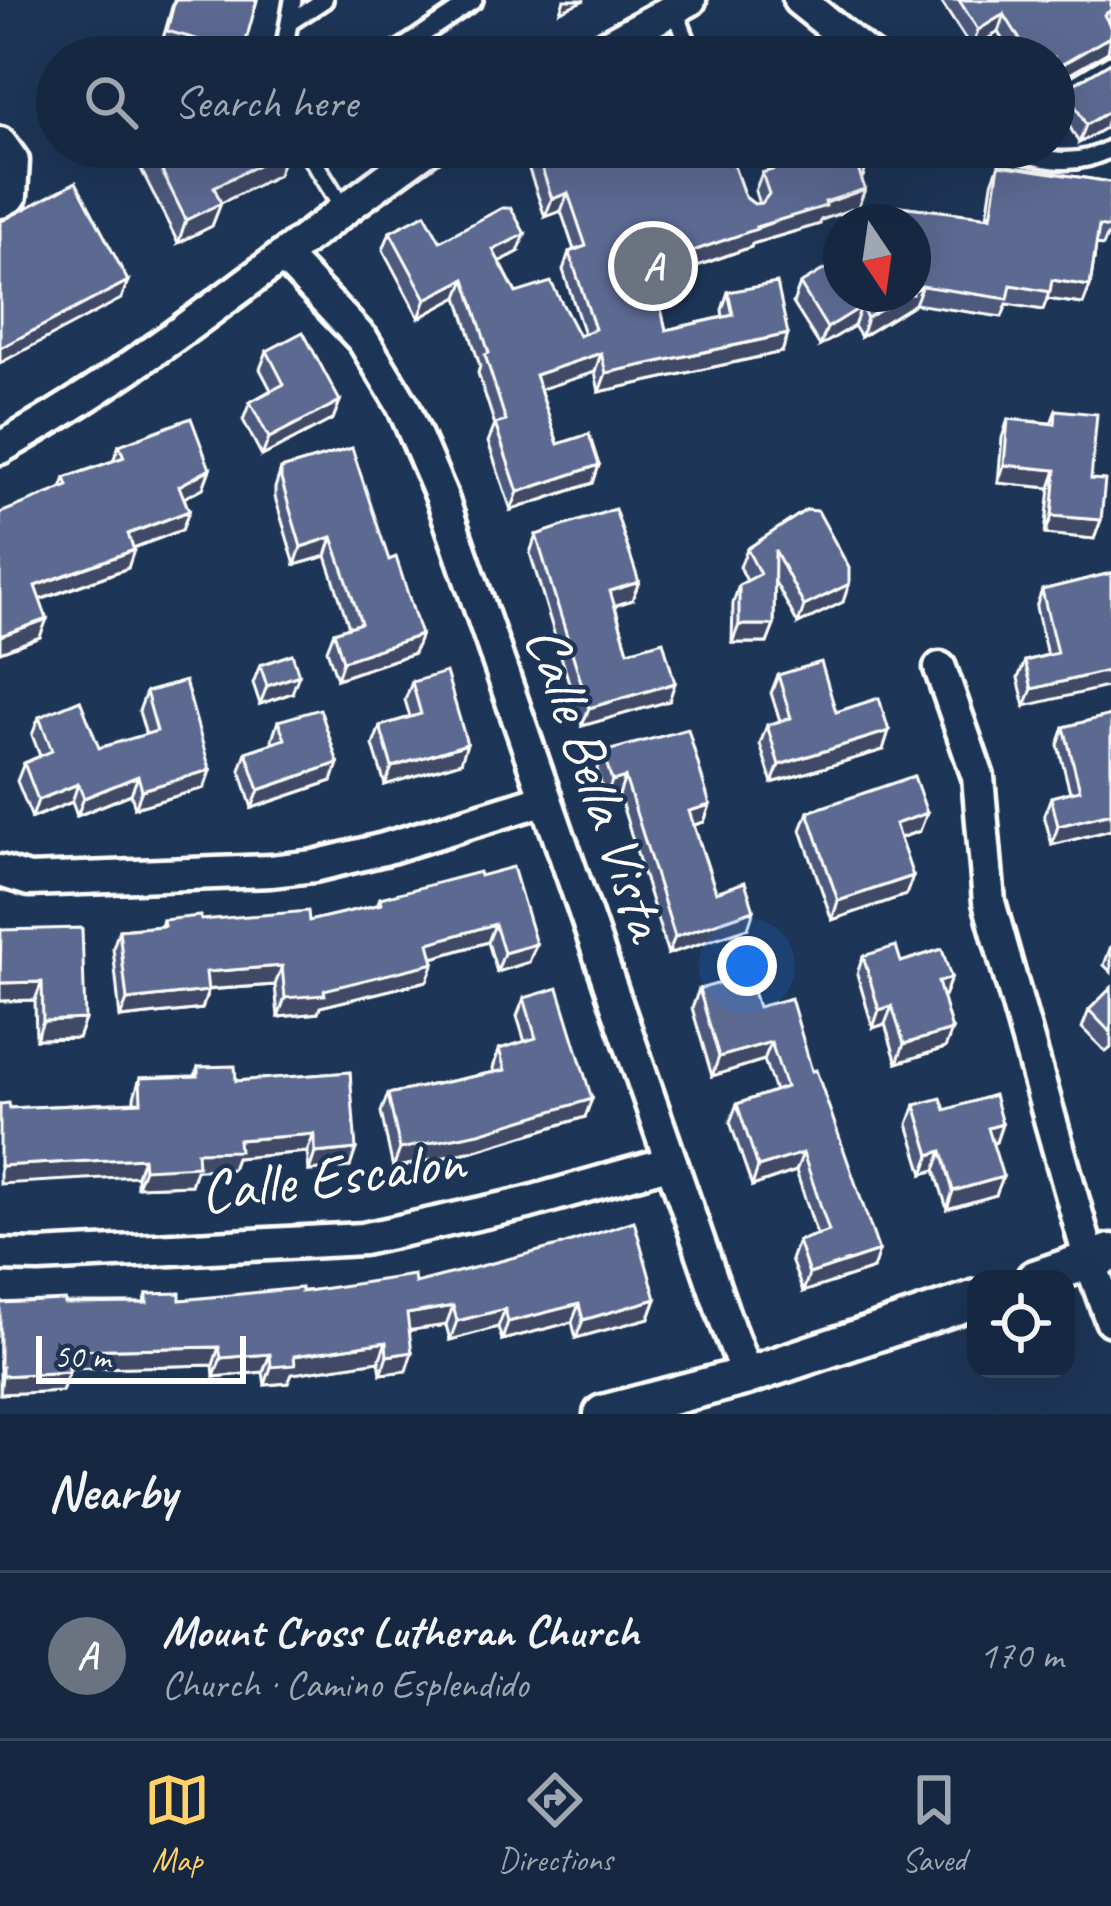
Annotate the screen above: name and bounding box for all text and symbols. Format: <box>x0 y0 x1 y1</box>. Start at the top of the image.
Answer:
search box <box>36 36 1075 168</box>
icon: search <box>78 69 144 135</box>
text: Search here <box>174 74 357 131</box>
north arrow <box>823 204 931 312</box>
pin: A <box>614 221 692 311</box>
street label: Calle Bella Vista <box>508 616 688 953</box>
your location <box>717 936 777 996</box>
street label: Calle Escalon <box>196 1122 471 1230</box>
map controls <box>967 1270 1075 1378</box>
button: locate <box>967 1270 1075 1378</box>
scale bar <box>36 1330 246 1383</box>
text: 50 m <box>54 1336 110 1378</box>
text: Nearby <box>48 1460 176 1524</box>
text: Mount Cross Lutheran Church <box>162 1603 639 1660</box>
text: A <box>77 1631 97 1680</box>
text: 170 m <box>979 1631 1063 1680</box>
text: Church · Camino Esplendido <box>162 1660 528 1709</box>
tab: Map <box>144 1767 210 1881</box>
tab: Directions <box>498 1767 613 1881</box>
tab: Saved <box>901 1767 967 1881</box>

